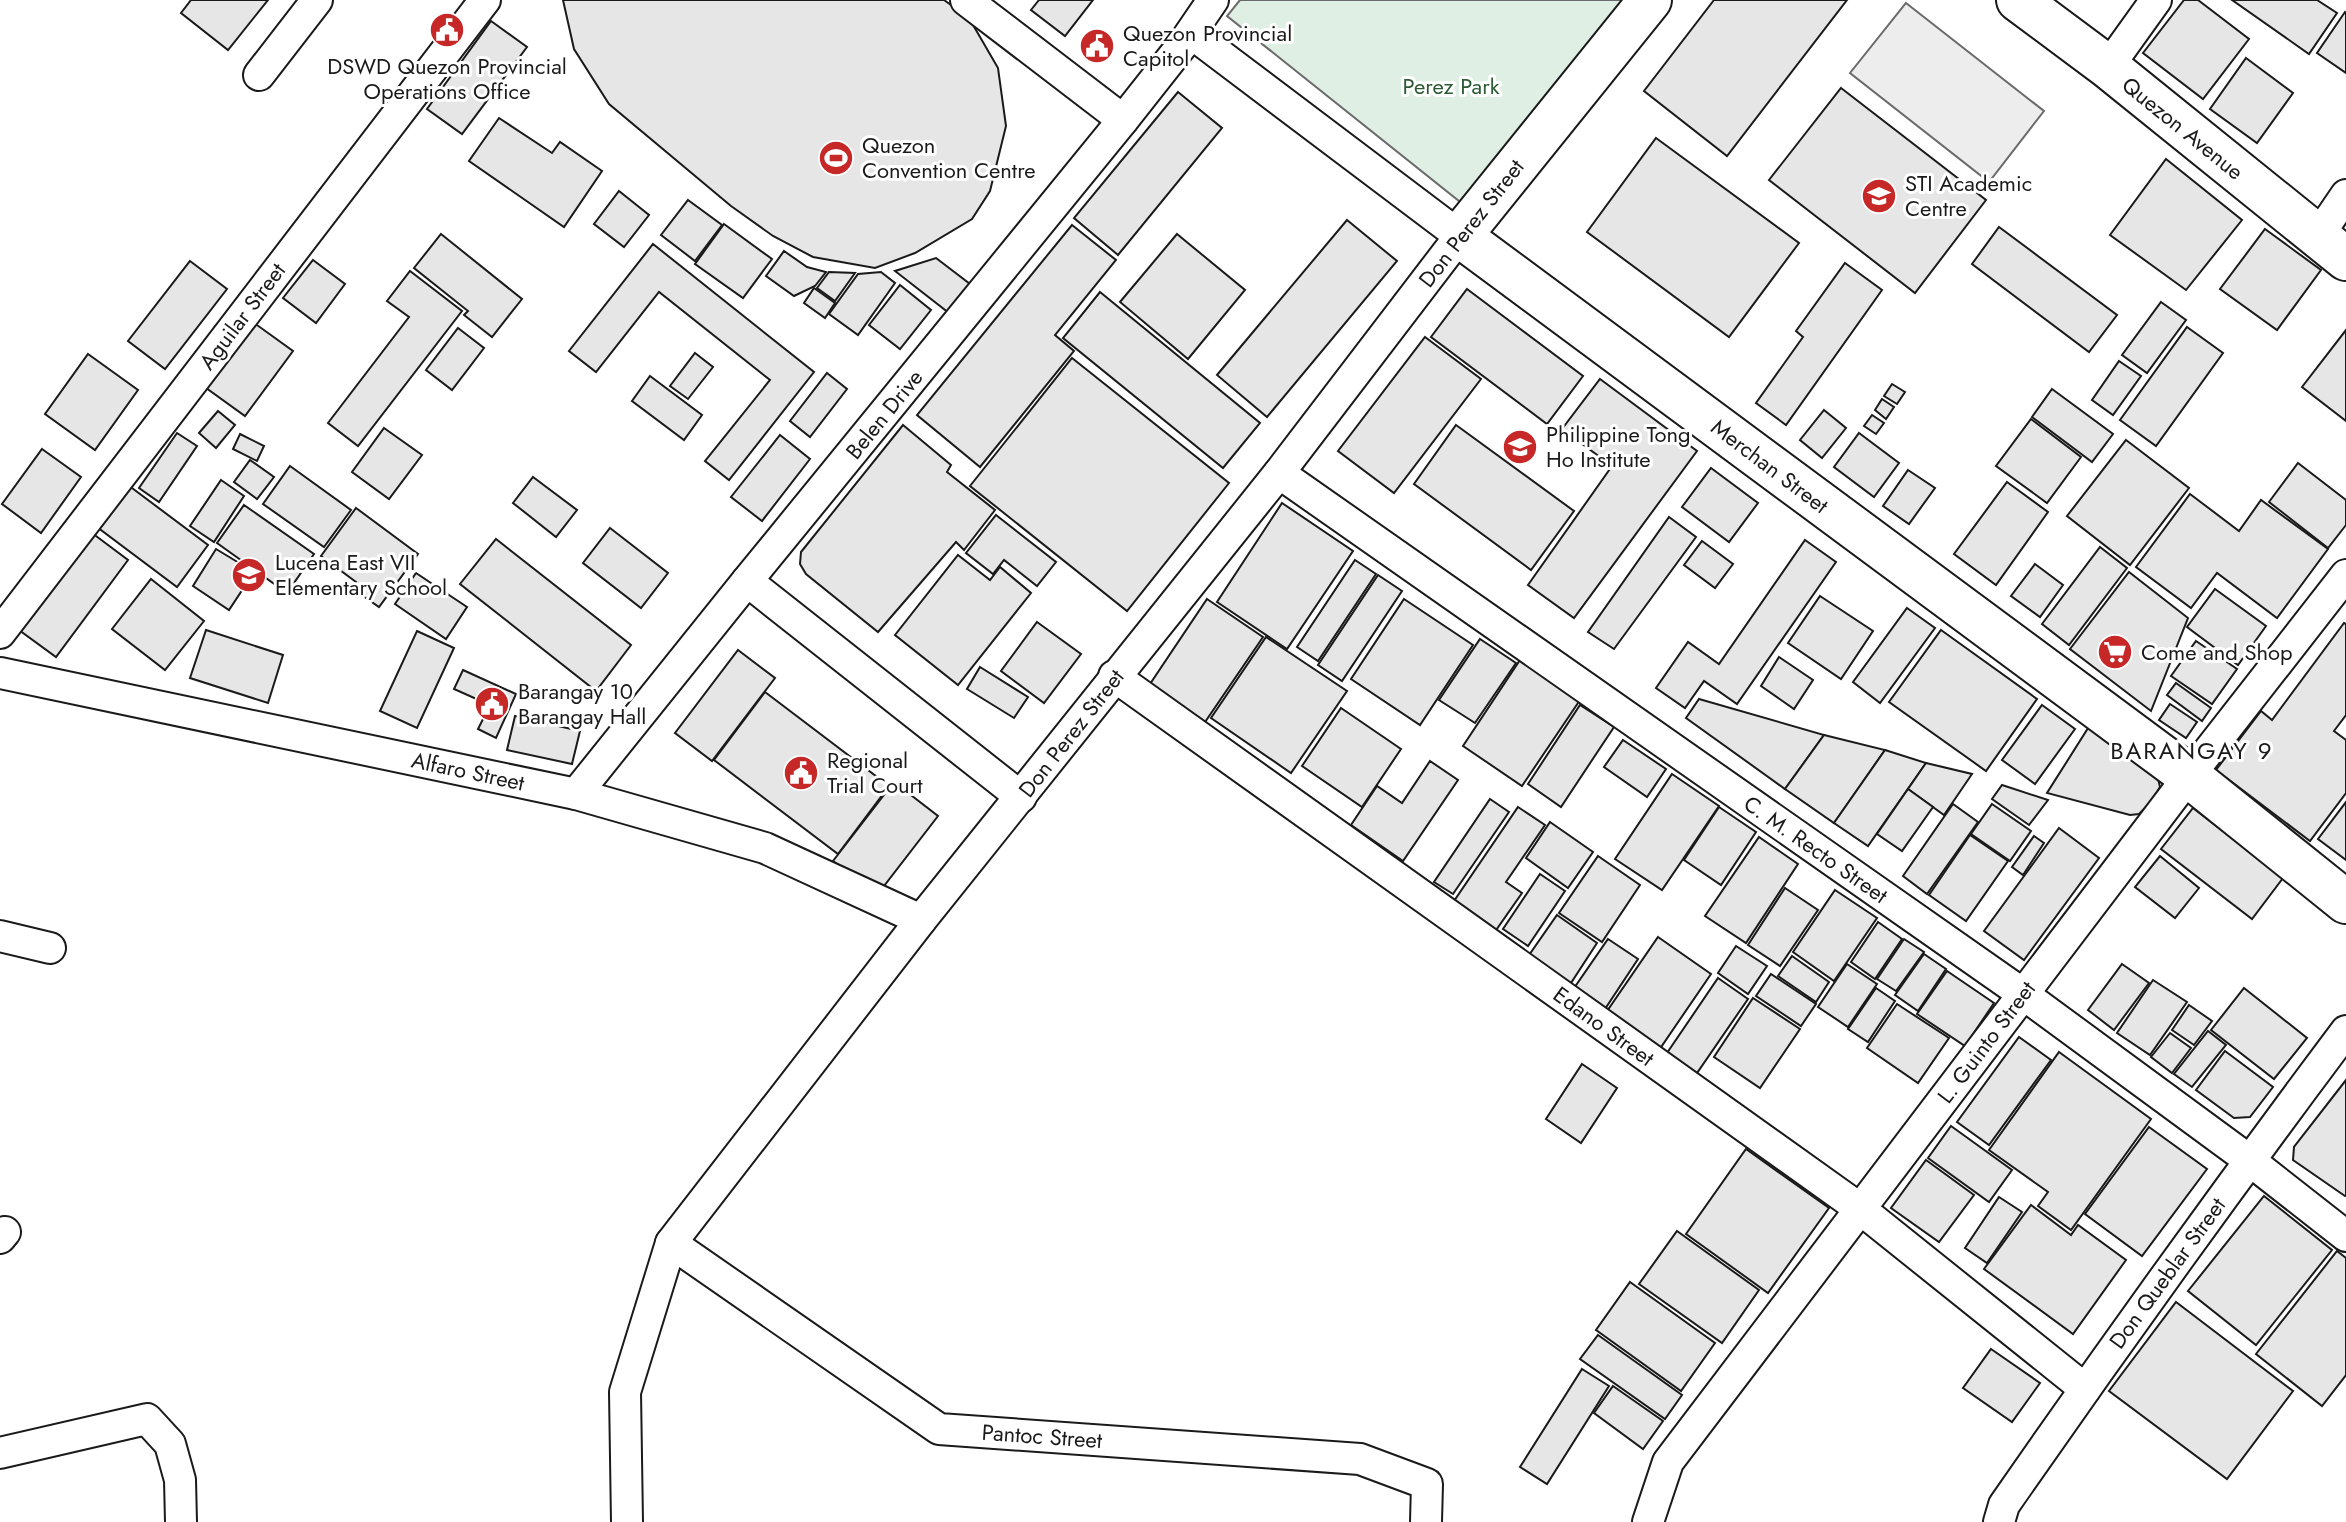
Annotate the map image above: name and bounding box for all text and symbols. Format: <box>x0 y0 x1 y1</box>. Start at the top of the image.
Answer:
public building icon: DSWD Quezon Provincial Operations Office <box>428 11 466 49</box>
place label: Quezon Provincial Capitol <box>1123 17 1292 74</box>
public building icon: Quezon Provincial Capitol <box>1078 27 1116 65</box>
place label: DSWD Quezon Provincial Operations Office <box>327 50 567 107</box>
street label: Quezon Avenue <box>2115 69 2251 187</box>
park label: Perez Park <box>1403 70 1500 102</box>
place label: Quezon Convention Centre <box>862 129 1036 186</box>
sports icon: Quezon Convention Centre <box>817 139 855 177</box>
street label: Don Perez Street <box>1411 151 1532 294</box>
place label: STI Academic Centre <box>1905 167 2032 224</box>
school or university icon: STI Academic Centre <box>1860 177 1898 215</box>
street label: Aguilar Street <box>191 255 293 376</box>
street label: Belen Drive <box>838 362 930 466</box>
street label: Merchan Street <box>1705 411 1836 521</box>
place label: Philippine Tong Ho Institute <box>1546 418 1691 475</box>
school or university icon: Philippine Tong Ho Institute <box>1501 428 1539 466</box>
place label: Lucena East VII Elementary School <box>275 546 447 603</box>
school or university icon: Lucena East VII Elementary School <box>230 556 268 594</box>
supermarket icon: Come and Shop <box>2096 633 2134 671</box>
place label: Come and Shop <box>2141 636 2293 668</box>
street label: Don Perez Street <box>1011 661 1132 804</box>
place label: Barangay 10 Barangay Hall <box>518 675 646 732</box>
public building icon: Barangay 10 Barangay Hall <box>473 685 511 723</box>
district label: BARANGAY 9 <box>2110 733 2274 768</box>
street label: Alfaro Street <box>409 743 528 799</box>
place label: Regional Trial Court <box>827 744 923 801</box>
public building icon: Regional Trial Court <box>782 754 820 792</box>
street label: C. M. Recto Street <box>1737 787 1895 911</box>
street label: L. Guinto Street <box>1929 973 2043 1110</box>
street label: Edano Street <box>1547 978 1662 1074</box>
street label: Don Queblar Street <box>2101 1190 2233 1355</box>
street label: Pantoc Street <box>981 1416 1104 1456</box>

